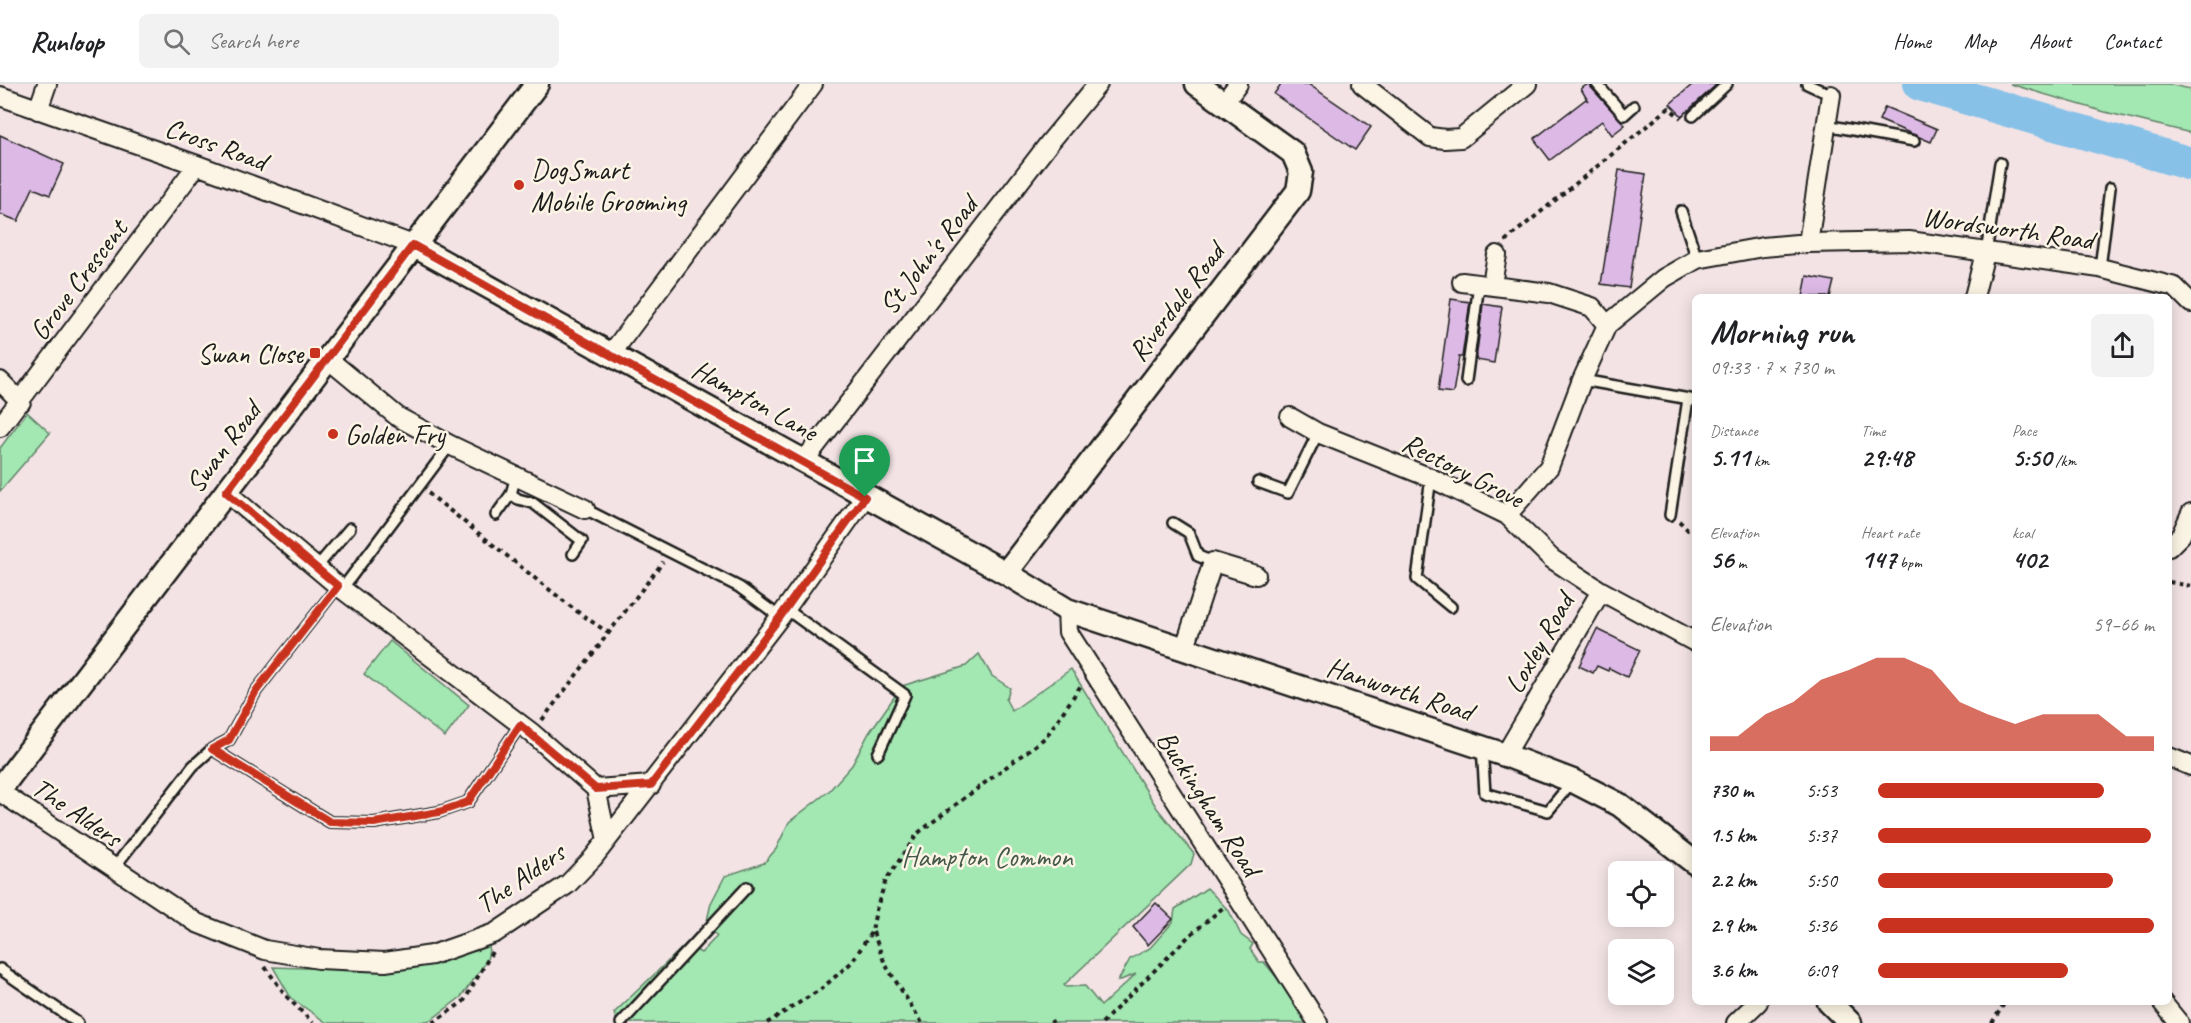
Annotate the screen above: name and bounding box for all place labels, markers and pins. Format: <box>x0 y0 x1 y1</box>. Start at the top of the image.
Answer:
place label: DogSmart Mobile Grooming <box>531 152 688 219</box>
marker: DogSmart Mobile Grooming <box>512 178 526 192</box>
place label: Swan Close <box>197 336 305 371</box>
marker: Swan Close <box>308 346 322 360</box>
place label: Golden Fry <box>345 417 447 452</box>
marker: Golden Fry <box>326 427 340 441</box>
pin <box>839 435 890 497</box>

